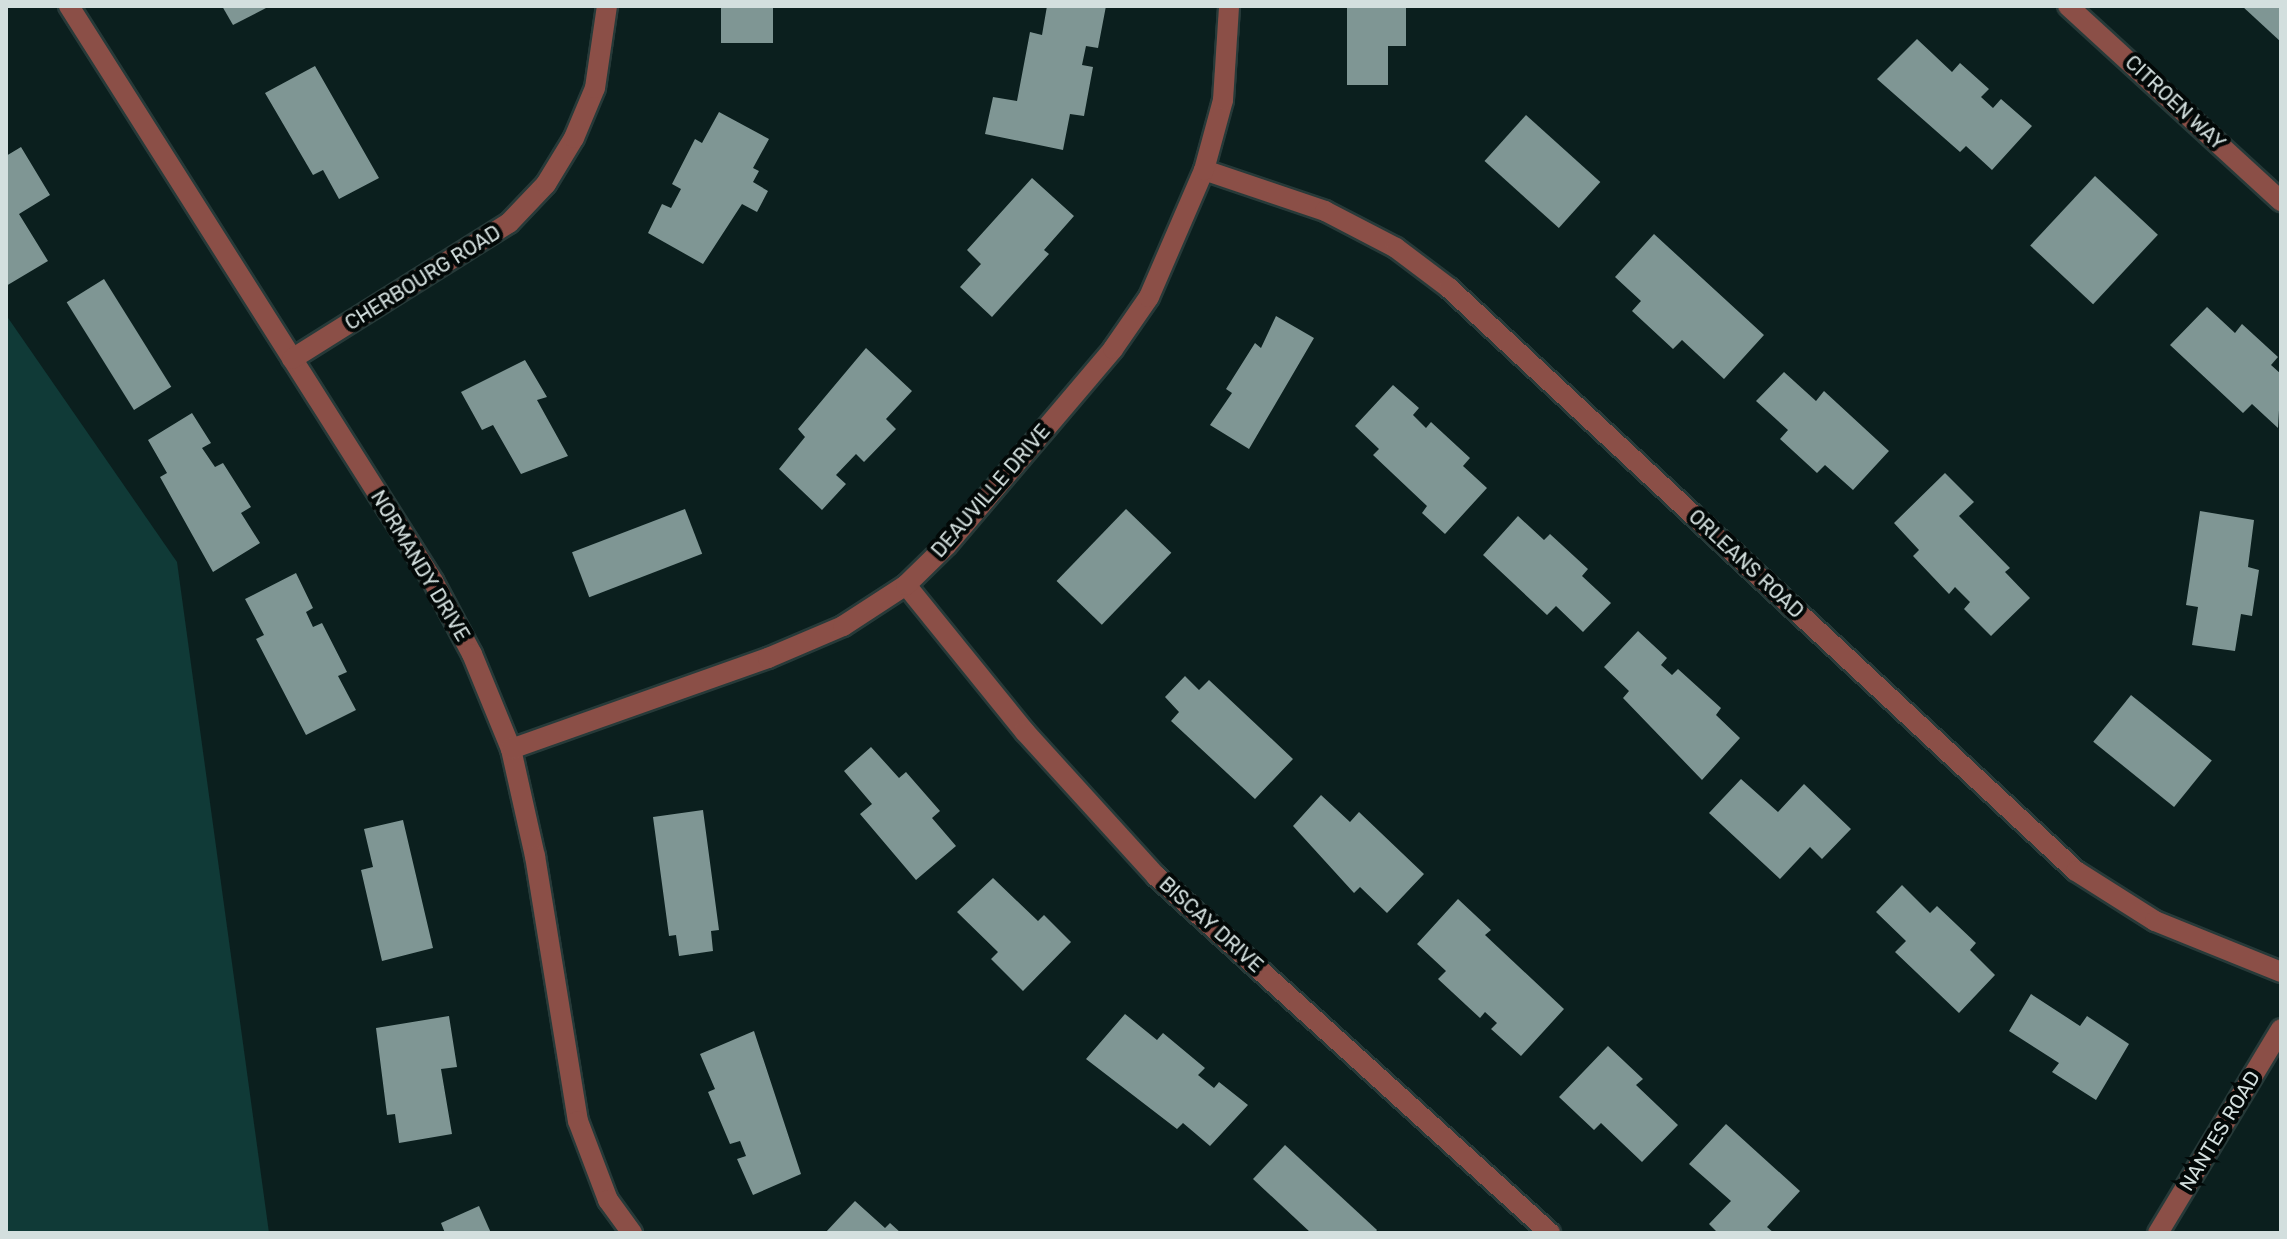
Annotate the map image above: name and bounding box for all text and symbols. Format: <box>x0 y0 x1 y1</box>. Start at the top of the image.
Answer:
street label: CITROEN WAY <box>2120 50 2230 156</box>
street label: CHERBOURG ROAD <box>341 220 505 336</box>
street label: DEAUVILLE DRIVE <box>927 419 1055 563</box>
street label: NORMANDY DRIVE <box>365 486 475 646</box>
street label: ORLEANS ROAD <box>1684 505 1808 623</box>
street label: BISCAY DRIVE <box>1154 872 1268 978</box>
street label: NANTES ROAD <box>2175 1067 2265 1195</box>

